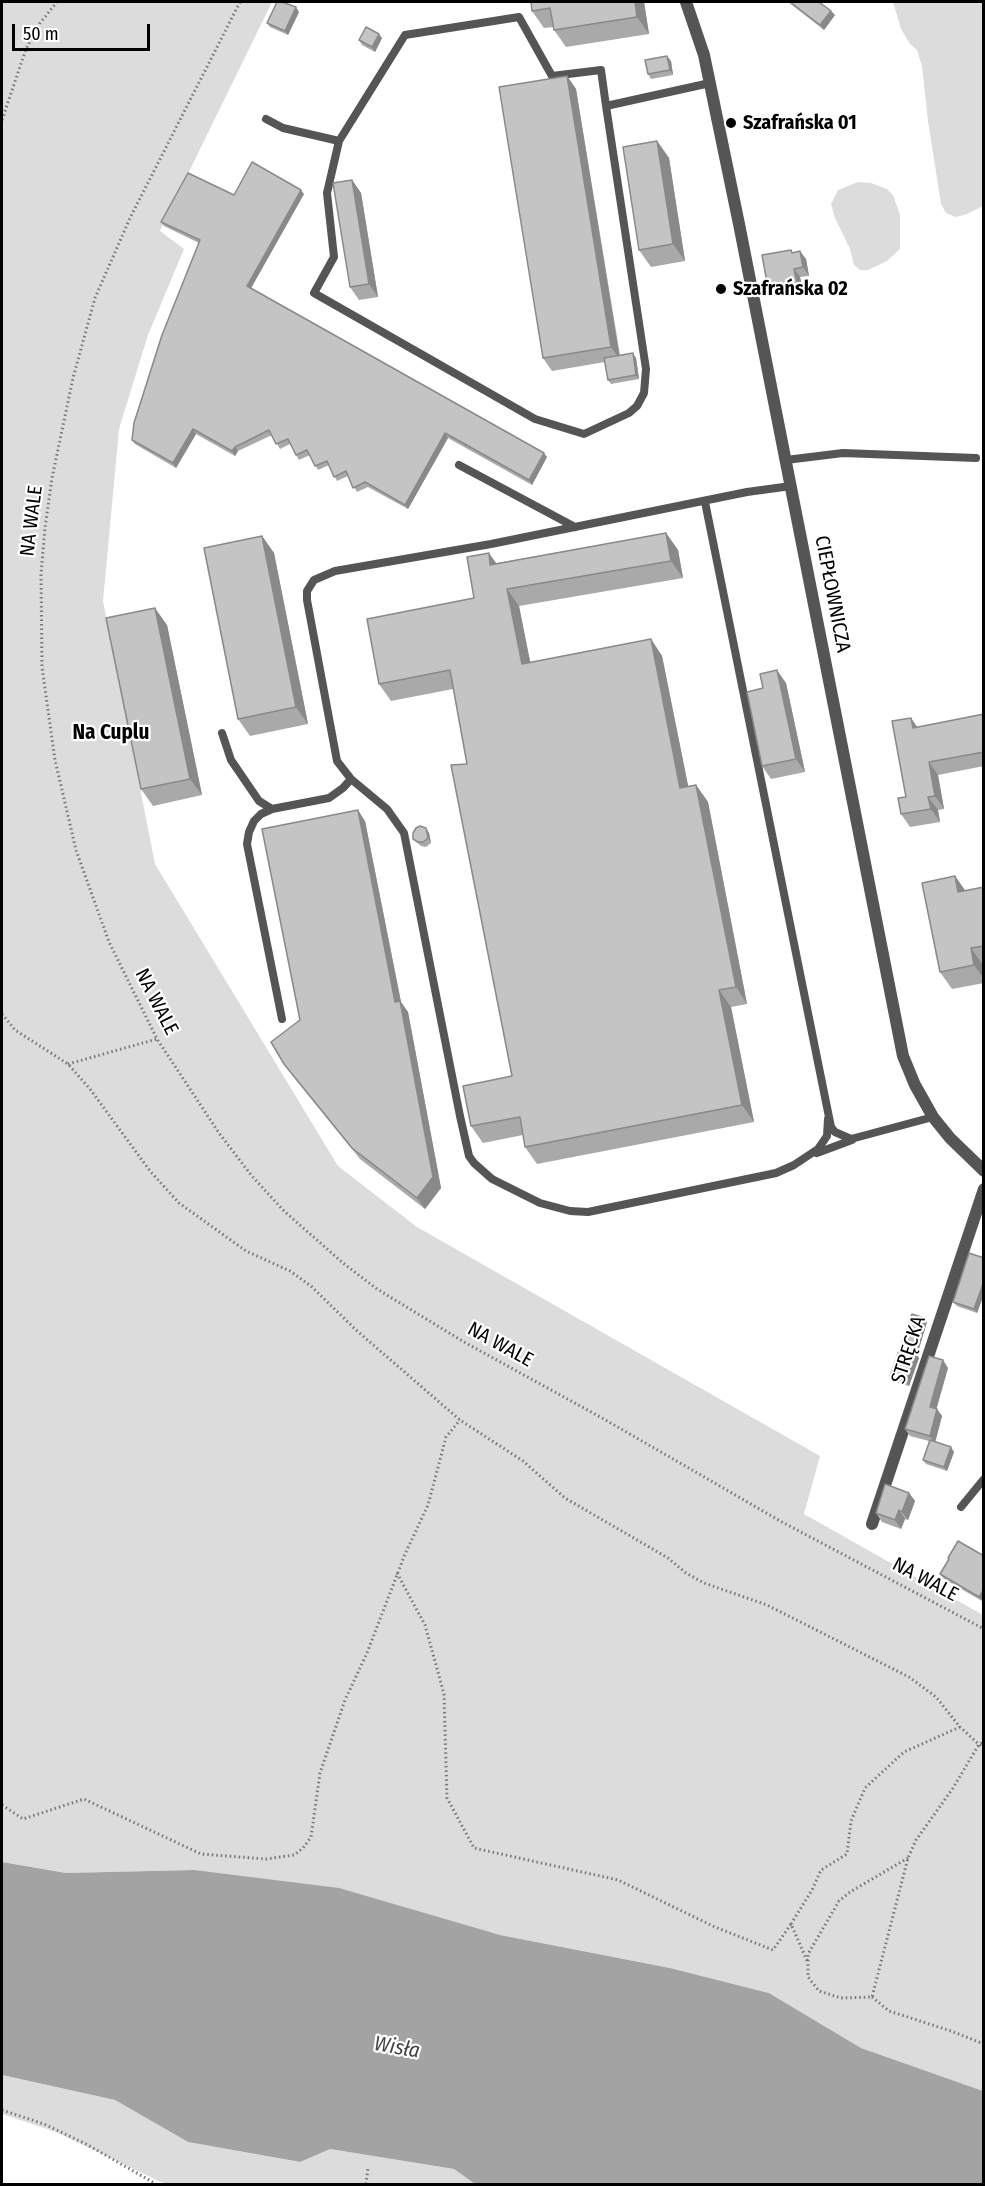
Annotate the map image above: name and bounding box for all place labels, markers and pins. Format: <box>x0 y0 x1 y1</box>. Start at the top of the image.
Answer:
place label: Szafrańska 01 <box>743 111 857 135</box>
marker: Szafrańska 01 <box>724 116 738 130</box>
place label: Szafrańska 02 <box>733 277 848 301</box>
marker: Szafrańska 02 <box>714 282 728 296</box>

